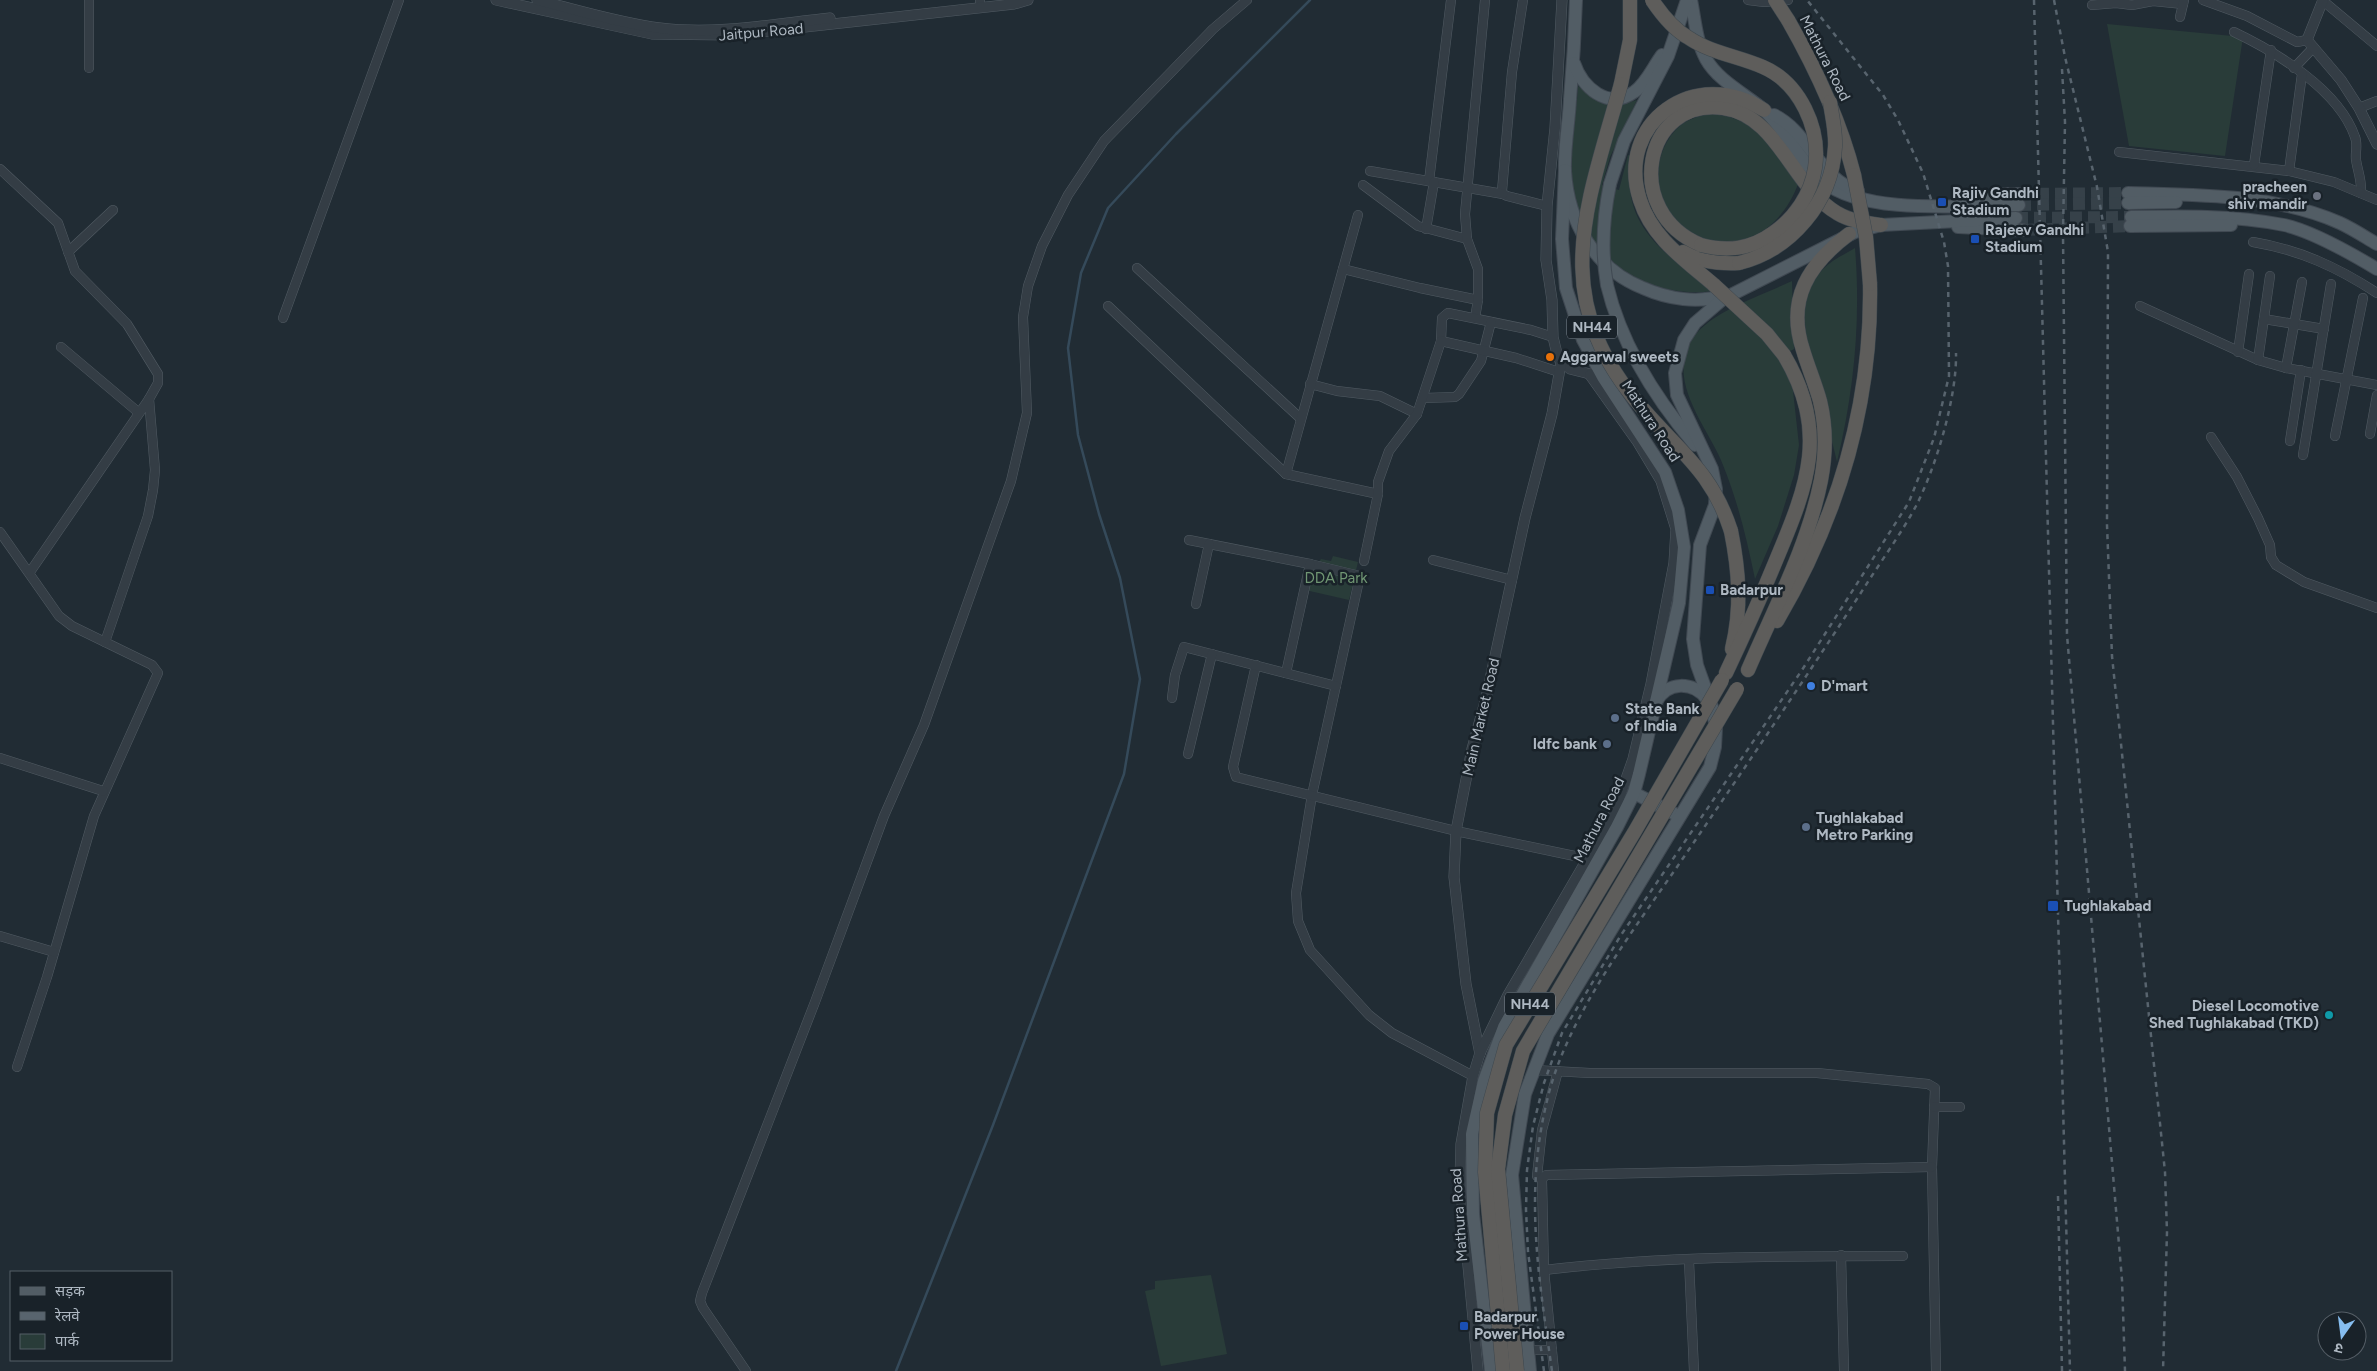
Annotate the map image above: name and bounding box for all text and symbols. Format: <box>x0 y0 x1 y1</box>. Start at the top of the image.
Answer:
street label: Mathura Road <box>1796 12 1854 104</box>
street label: Jaitpur Road <box>718 19 804 45</box>
place label: pracheen shiv mandir <box>2227 178 2307 213</box>
place label: Rajiv Gandhi Stadium <box>1952 184 2039 219</box>
marker: pracheen shiv mandir <box>2311 190 2323 202</box>
marker: Rajiv Gandhi Stadium <box>1936 196 1948 208</box>
place label: Rajeev Gandhi Stadium <box>1985 221 2084 256</box>
marker: Rajeev Gandhi Stadium <box>1969 233 1981 245</box>
road number: NH44 <box>1567 316 1617 338</box>
place label: Aggarwal sweets <box>1560 348 1679 366</box>
marker: Aggarwal sweets <box>1544 351 1556 363</box>
street label: Mathura Road <box>1618 377 1684 465</box>
park label: DDA Park <box>1304 569 1368 587</box>
place label: Badarpur <box>1720 581 1783 599</box>
marker: Badarpur <box>1704 584 1716 596</box>
street label: Main Market Road <box>1459 656 1503 778</box>
place label: D'mart <box>1821 677 1868 695</box>
marker: D'mart <box>1805 680 1817 692</box>
place label: State Bank of India <box>1625 700 1700 735</box>
marker: State Bank of India <box>1609 712 1621 724</box>
place label: Idfc bank <box>1533 735 1597 753</box>
marker: Idfc bank <box>1601 738 1613 750</box>
street label: Mathura Road <box>1570 774 1628 866</box>
place label: Tughlakabad Metro Parking <box>1816 809 1913 844</box>
marker: Tughlakabad Metro Parking <box>1800 821 1812 833</box>
place label: Tughlakabad <box>2064 897 2152 915</box>
marker: Tughlakabad <box>2046 899 2060 913</box>
road number: NH44 <box>1505 992 1555 1016</box>
place label: Diesel Locomotive Shed Tughlakabad (TKD) <box>2149 997 2320 1032</box>
marker: Diesel Locomotive Shed Tughlakabad (TKD) <box>2323 1009 2335 1021</box>
street label: Mathura Road <box>1447 1168 1471 1262</box>
legend <box>10 1271 172 1361</box>
text: सड़क <box>55 1282 85 1300</box>
text: रेलवे <box>54 1307 80 1325</box>
place label: Badarpur Power House <box>1474 1308 1566 1343</box>
north arrow <box>2317 1311 2367 1361</box>
marker: Badarpur Power House <box>1458 1320 1470 1332</box>
text: पार्क <box>55 1332 79 1350</box>
text: उ <box>2332 1339 2345 1357</box>

